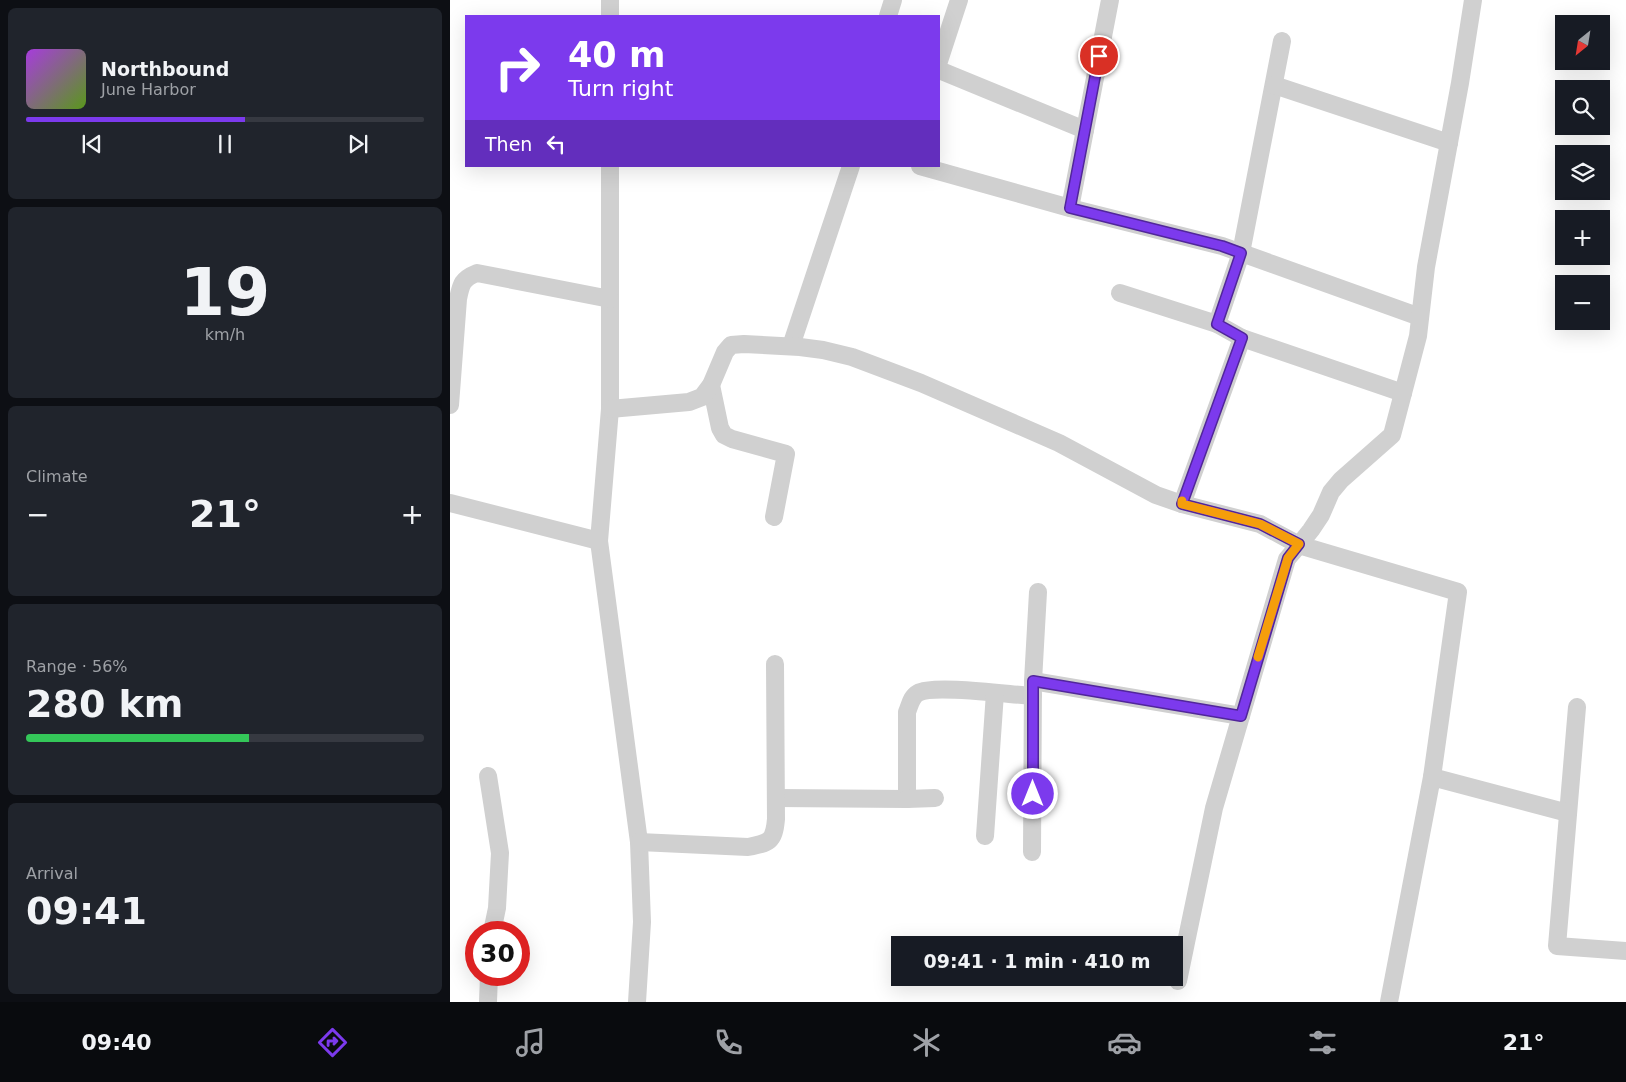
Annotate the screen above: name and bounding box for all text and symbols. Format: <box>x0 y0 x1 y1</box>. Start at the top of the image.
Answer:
north arrow <box>1555 15 1610 70</box>
map controls <box>1555 15 1610 330</box>
icon: right <box>485 35 550 100</box>
text: 40 m <box>568 35 665 75</box>
pin <box>1078 35 1120 77</box>
icon: arrive <box>1085 42 1113 70</box>
text: Northbound <box>101 58 229 80</box>
text: Turn right <box>568 76 673 101</box>
text: June Harbor <box>101 80 196 99</box>
button: search <box>1555 80 1610 135</box>
icon: previous <box>78 130 106 158</box>
icon: pause <box>211 130 239 158</box>
icon: next <box>344 130 372 158</box>
icon: left <box>542 130 570 158</box>
text: Then <box>485 133 532 155</box>
button: layers <box>1555 145 1610 200</box>
button: + <box>1555 210 1610 265</box>
text: 19 <box>180 255 270 330</box>
button: − <box>1555 275 1610 330</box>
text: km/h <box>205 325 245 344</box>
text: Climate <box>26 467 88 486</box>
text: 21° <box>189 492 261 536</box>
text: − <box>26 498 49 531</box>
text: + <box>401 498 424 531</box>
text: Range · 56% <box>26 657 128 676</box>
text: 280 km <box>26 682 183 726</box>
position arrow <box>1006 767 1058 819</box>
text: Arrival <box>26 864 78 883</box>
text: 09:41 <box>26 889 147 933</box>
speed limit sign: 30 <box>465 921 530 986</box>
text: 09:41 · 1 min · 410 m <box>923 950 1151 972</box>
icon: directions <box>315 1025 350 1060</box>
icon: music <box>513 1025 548 1060</box>
icon: phone <box>711 1025 746 1060</box>
icon: climate <box>909 1025 944 1060</box>
icon: car <box>1107 1025 1142 1060</box>
icon: filters <box>1305 1025 1340 1060</box>
text: 09:40 <box>82 1030 152 1055</box>
text: 21° <box>1503 1030 1544 1055</box>

